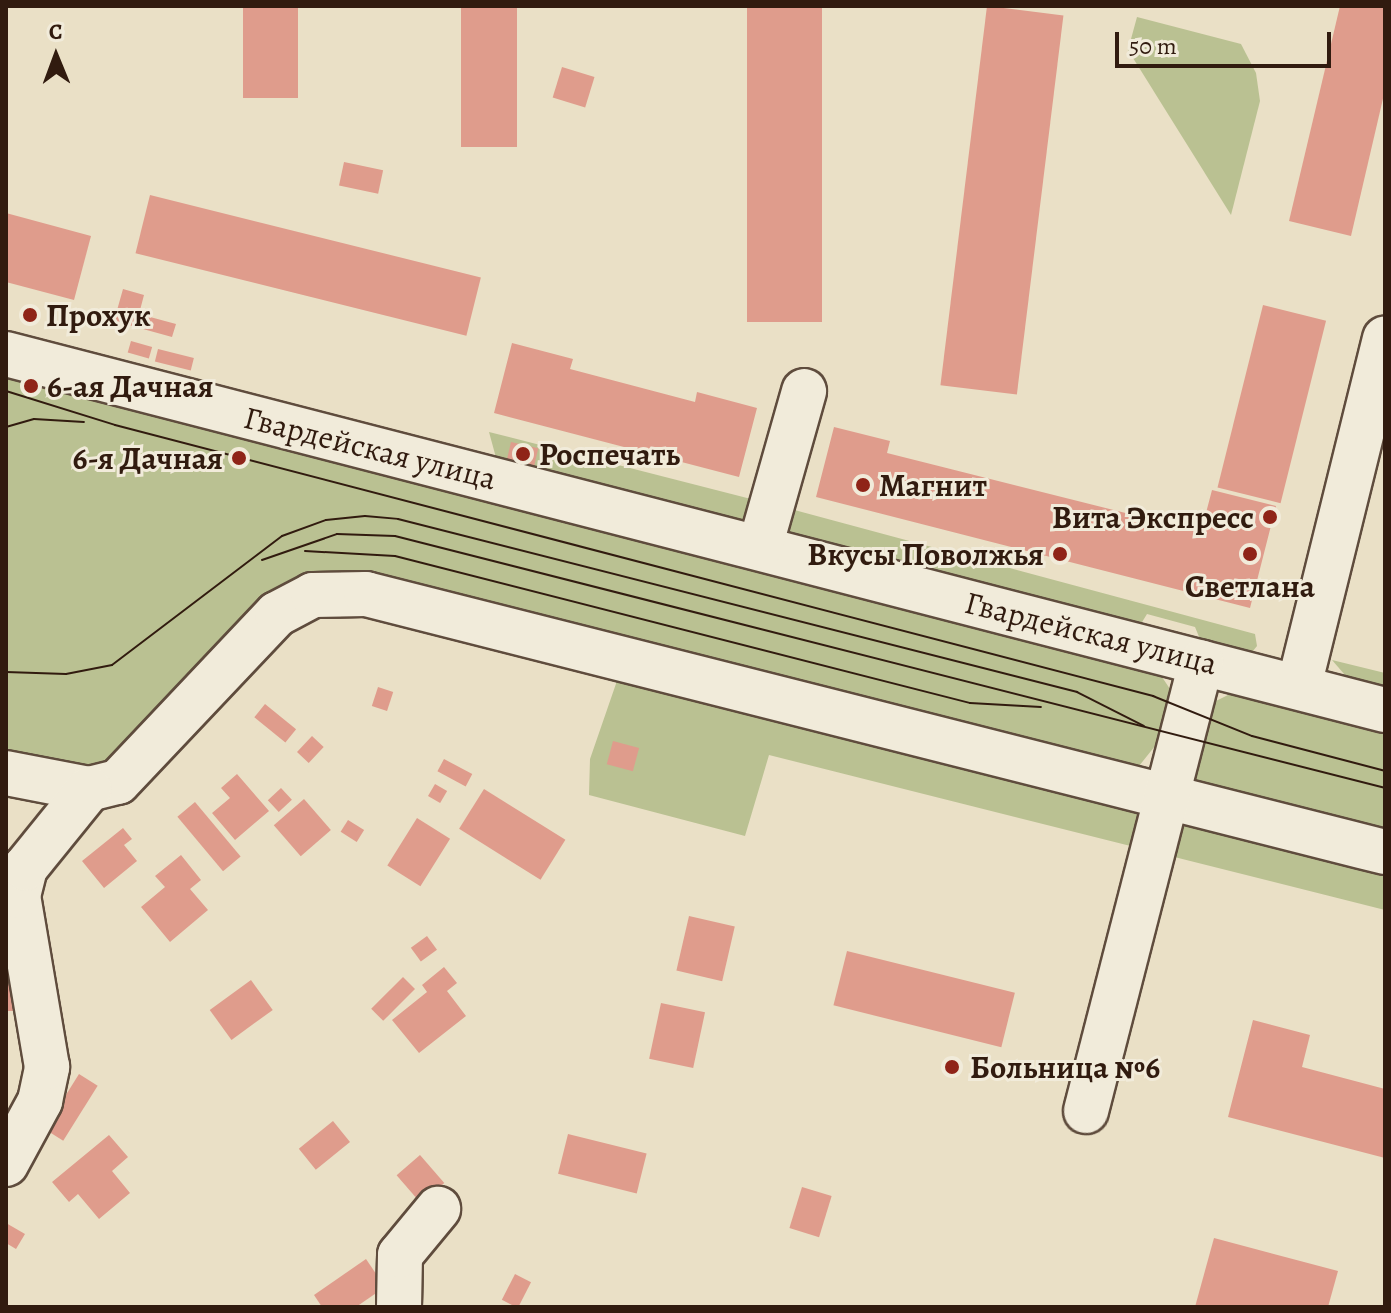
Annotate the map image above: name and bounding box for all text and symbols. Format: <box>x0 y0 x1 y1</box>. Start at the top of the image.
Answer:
north arrow <box>16 16 96 96</box>
scale bar <box>1119 16 1335 66</box>
text: С <box>49 17 63 47</box>
text: 50 m <box>1129 30 1177 62</box>
place label: Прохук <box>46 296 151 334</box>
marker: Прохук <box>21 306 39 324</box>
place label: 6-ая Дачная <box>47 367 214 405</box>
marker: 6-ая Дачная <box>22 377 40 395</box>
street label: Гвардейская улица <box>240 398 500 498</box>
place label: Роспечать <box>539 435 680 473</box>
place label: 6-я Дачная <box>72 439 223 477</box>
marker: Роспечать <box>514 445 532 463</box>
marker: 6-я Дачная <box>230 449 248 467</box>
place label: Магнит <box>879 466 987 504</box>
marker: Магнит <box>854 476 872 494</box>
place label: Вита Экспресс <box>1052 498 1254 536</box>
marker: Вита Экспресс <box>1261 508 1279 526</box>
place label: Вкусы Поволжья <box>807 535 1044 573</box>
marker: Вкусы Поволжья <box>1051 545 1069 563</box>
marker: Светлана <box>1241 545 1259 563</box>
place label: Светлана <box>1185 567 1315 605</box>
street label: Гвардейская улица <box>961 583 1221 683</box>
place label: Больница №6 <box>970 1048 1160 1086</box>
marker: Больница №6 <box>941 1056 963 1078</box>

